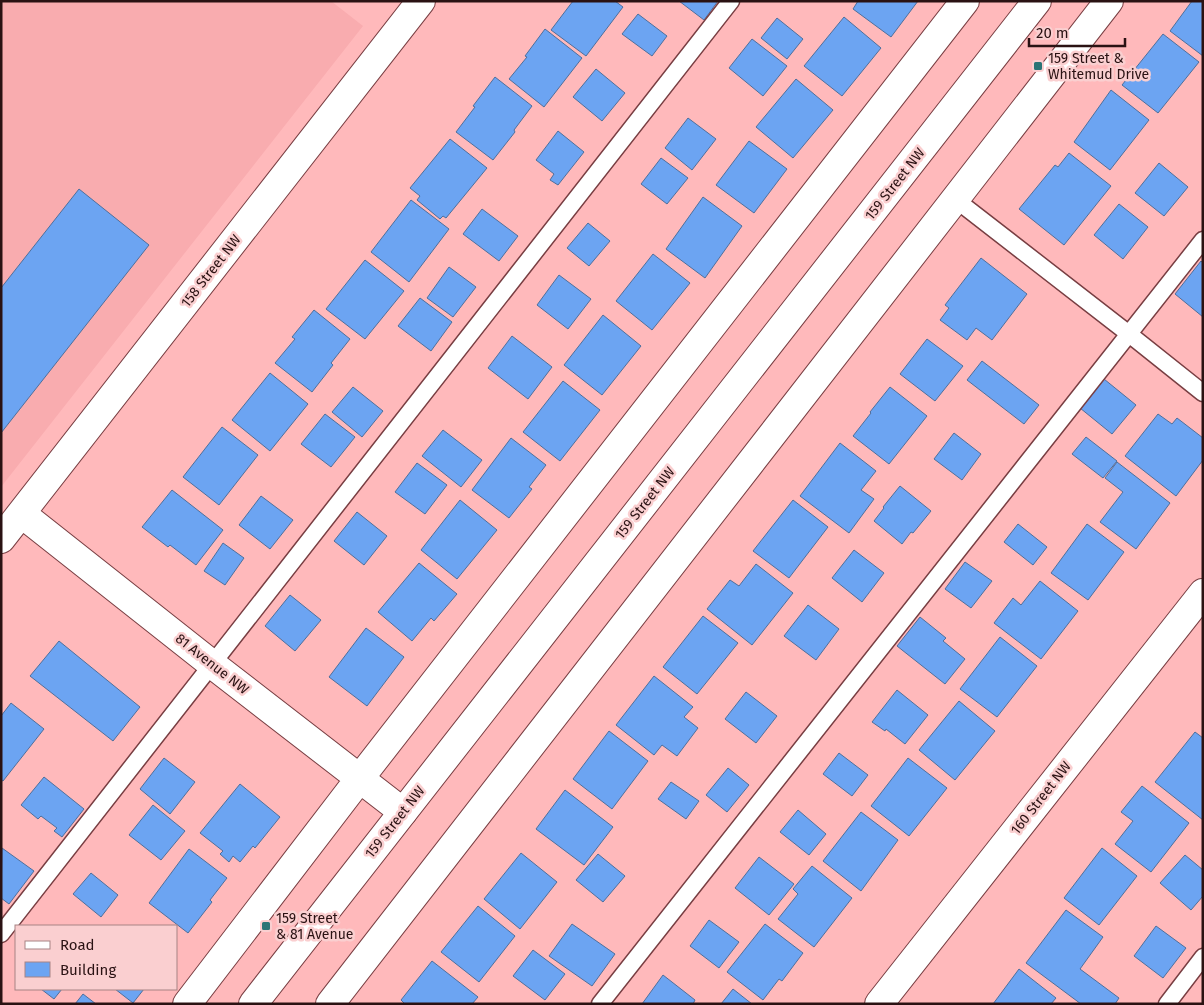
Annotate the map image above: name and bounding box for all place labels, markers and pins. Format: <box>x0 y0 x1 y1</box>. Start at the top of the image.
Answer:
place label: 159 Street & Whitemud Drive <box>1048 50 1149 83</box>
marker: 159 Street & Whitemud Drive <box>1032 60 1044 72</box>
place label: 159 Street & 81 Avenue <box>276 910 353 943</box>
marker: 159 Street & 81 Avenue <box>260 920 272 932</box>

